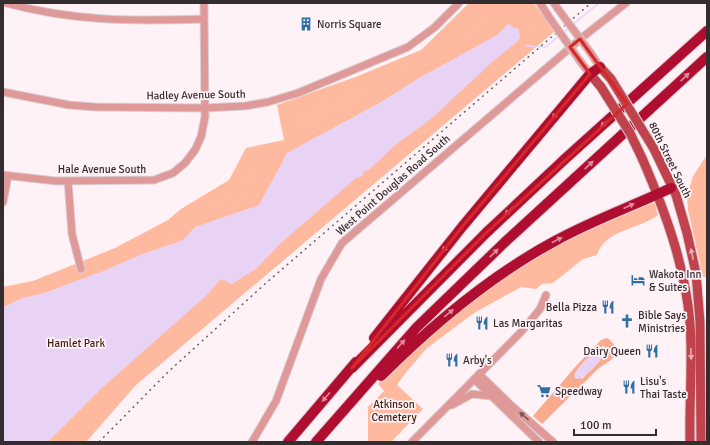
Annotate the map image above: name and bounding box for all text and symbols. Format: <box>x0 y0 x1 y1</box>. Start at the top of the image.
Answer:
building icon: Norris Square <box>298 16 314 32</box>
place label: Norris Square <box>317 18 382 31</box>
one-way arrow <box>680 72 690 81</box>
street label: Hadley Avenue South <box>146 88 246 102</box>
one-way arrow <box>551 109 560 120</box>
one-way arrow <box>601 118 610 127</box>
street label: 80th Street South <box>646 120 694 200</box>
street label: West Point Douglas Road South <box>333 132 453 238</box>
one-way arrow <box>584 160 594 170</box>
street label: Hale Avenue South <box>58 163 146 176</box>
one-way arrow <box>623 203 634 209</box>
one-way arrow <box>504 206 514 215</box>
one-way arrow <box>551 237 563 243</box>
one-way arrow <box>442 242 451 252</box>
one-way arrow <box>489 248 499 258</box>
one-way arrow <box>689 248 695 260</box>
place label: Wakota Inn & Suites <box>649 268 702 294</box>
hotel icon: Wakota Inn & Suites <box>630 272 646 288</box>
restaurant icon: Bella Pizza <box>600 299 616 315</box>
place label: Bella Pizza <box>546 301 597 314</box>
one-way arrow <box>444 309 455 317</box>
place label: Bible Says Ministries <box>638 309 686 335</box>
church icon: Bible Says Ministries <box>619 313 635 329</box>
restaurant icon: Las Margaritas <box>474 315 490 331</box>
place label: Las Margaritas <box>493 317 563 330</box>
park label: Hamlet Park <box>47 337 105 350</box>
one-way arrow <box>396 339 406 349</box>
restaurant icon: Dairy Queen <box>644 343 660 359</box>
place label: Dairy Queen <box>583 345 641 358</box>
one-way arrow <box>688 348 694 361</box>
restaurant icon: Arby's <box>444 352 460 368</box>
place label: Arby's <box>463 354 492 367</box>
place label: Lisu's Thai Taste <box>640 375 687 401</box>
restaurant icon: Lisu's Thai Taste <box>621 379 637 395</box>
supermarket icon: Speedway <box>536 383 552 399</box>
place label: Speedway <box>555 385 603 398</box>
one-way arrow <box>322 392 331 402</box>
park label: Atkinson Cemetery <box>371 398 417 424</box>
scale bar <box>574 411 656 437</box>
one-way arrow <box>519 412 529 420</box>
text: 100 m <box>580 418 612 433</box>

